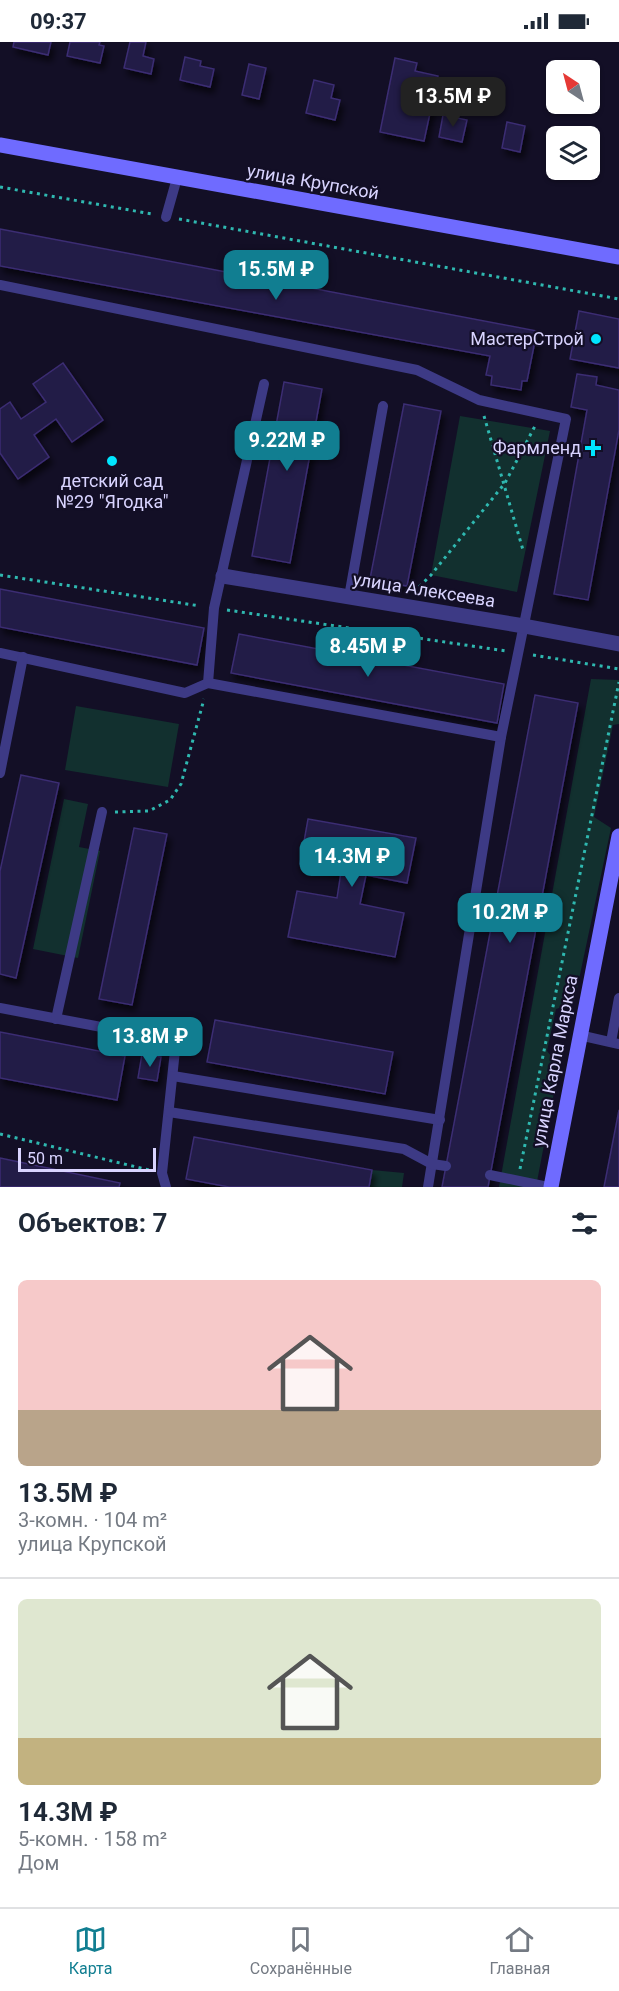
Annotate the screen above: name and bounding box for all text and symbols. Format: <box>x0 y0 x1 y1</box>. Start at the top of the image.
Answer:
text: 09:37 <box>30 9 87 34</box>
north arrow <box>546 60 600 114</box>
map controls <box>546 60 600 180</box>
pin: 13.5M ₽ <box>398 77 508 128</box>
text: 13.5M ₽ <box>415 84 491 108</box>
button: layers <box>546 126 600 180</box>
street label: улица Крупской <box>245 160 381 203</box>
pin: 15.5M ₽ <box>221 250 331 301</box>
text: 15.5M ₽ <box>238 257 314 281</box>
place label: МастерСтрой <box>470 328 584 349</box>
marker: МастерСтрой <box>589 332 603 346</box>
pin: 9.22M ₽ <box>232 421 342 472</box>
text: 9.22M ₽ <box>249 428 325 452</box>
place label: Фармленд <box>493 437 581 458</box>
marker: Фармленд <box>586 441 600 455</box>
marker: детский сад №29 "Ягодка" <box>105 454 119 468</box>
place label: детский сад №29 "Ягодка" <box>55 470 169 512</box>
street label: улица Алексеева <box>351 568 497 611</box>
pin: 8.45M ₽ <box>313 627 423 678</box>
text: 8.45M ₽ <box>330 634 406 658</box>
pin: 14.3M ₽ <box>297 837 407 888</box>
text: 14.3M ₽ <box>314 844 390 868</box>
pin: 10.2M ₽ <box>455 893 565 944</box>
text: 10.2M ₽ <box>472 900 548 924</box>
street label: улица Карла Маркса <box>528 973 581 1148</box>
pin: 13.8M ₽ <box>95 1017 205 1068</box>
text: 13.8M ₽ <box>112 1024 188 1048</box>
scale bar <box>18 1145 156 1172</box>
text: 50 m <box>27 1149 63 1168</box>
icon: filters <box>568 1207 601 1240</box>
text: Объектов: 7 <box>18 1208 167 1238</box>
icon: home <box>256 1319 364 1427</box>
text: 13.5M ₽ <box>18 1478 118 1508</box>
text: 3-комн. · 104 m² <box>18 1508 167 1532</box>
text: улица Крупской <box>18 1532 167 1556</box>
icon: home <box>256 1638 364 1746</box>
text: 14.3M ₽ <box>18 1797 118 1827</box>
text: 5-комн. · 158 m² <box>18 1827 167 1851</box>
text: Дом <box>18 1851 59 1875</box>
tab: Карта <box>69 1923 112 1978</box>
tab: Сохранённые <box>250 1923 352 1978</box>
tab: Главная <box>489 1923 550 1978</box>

